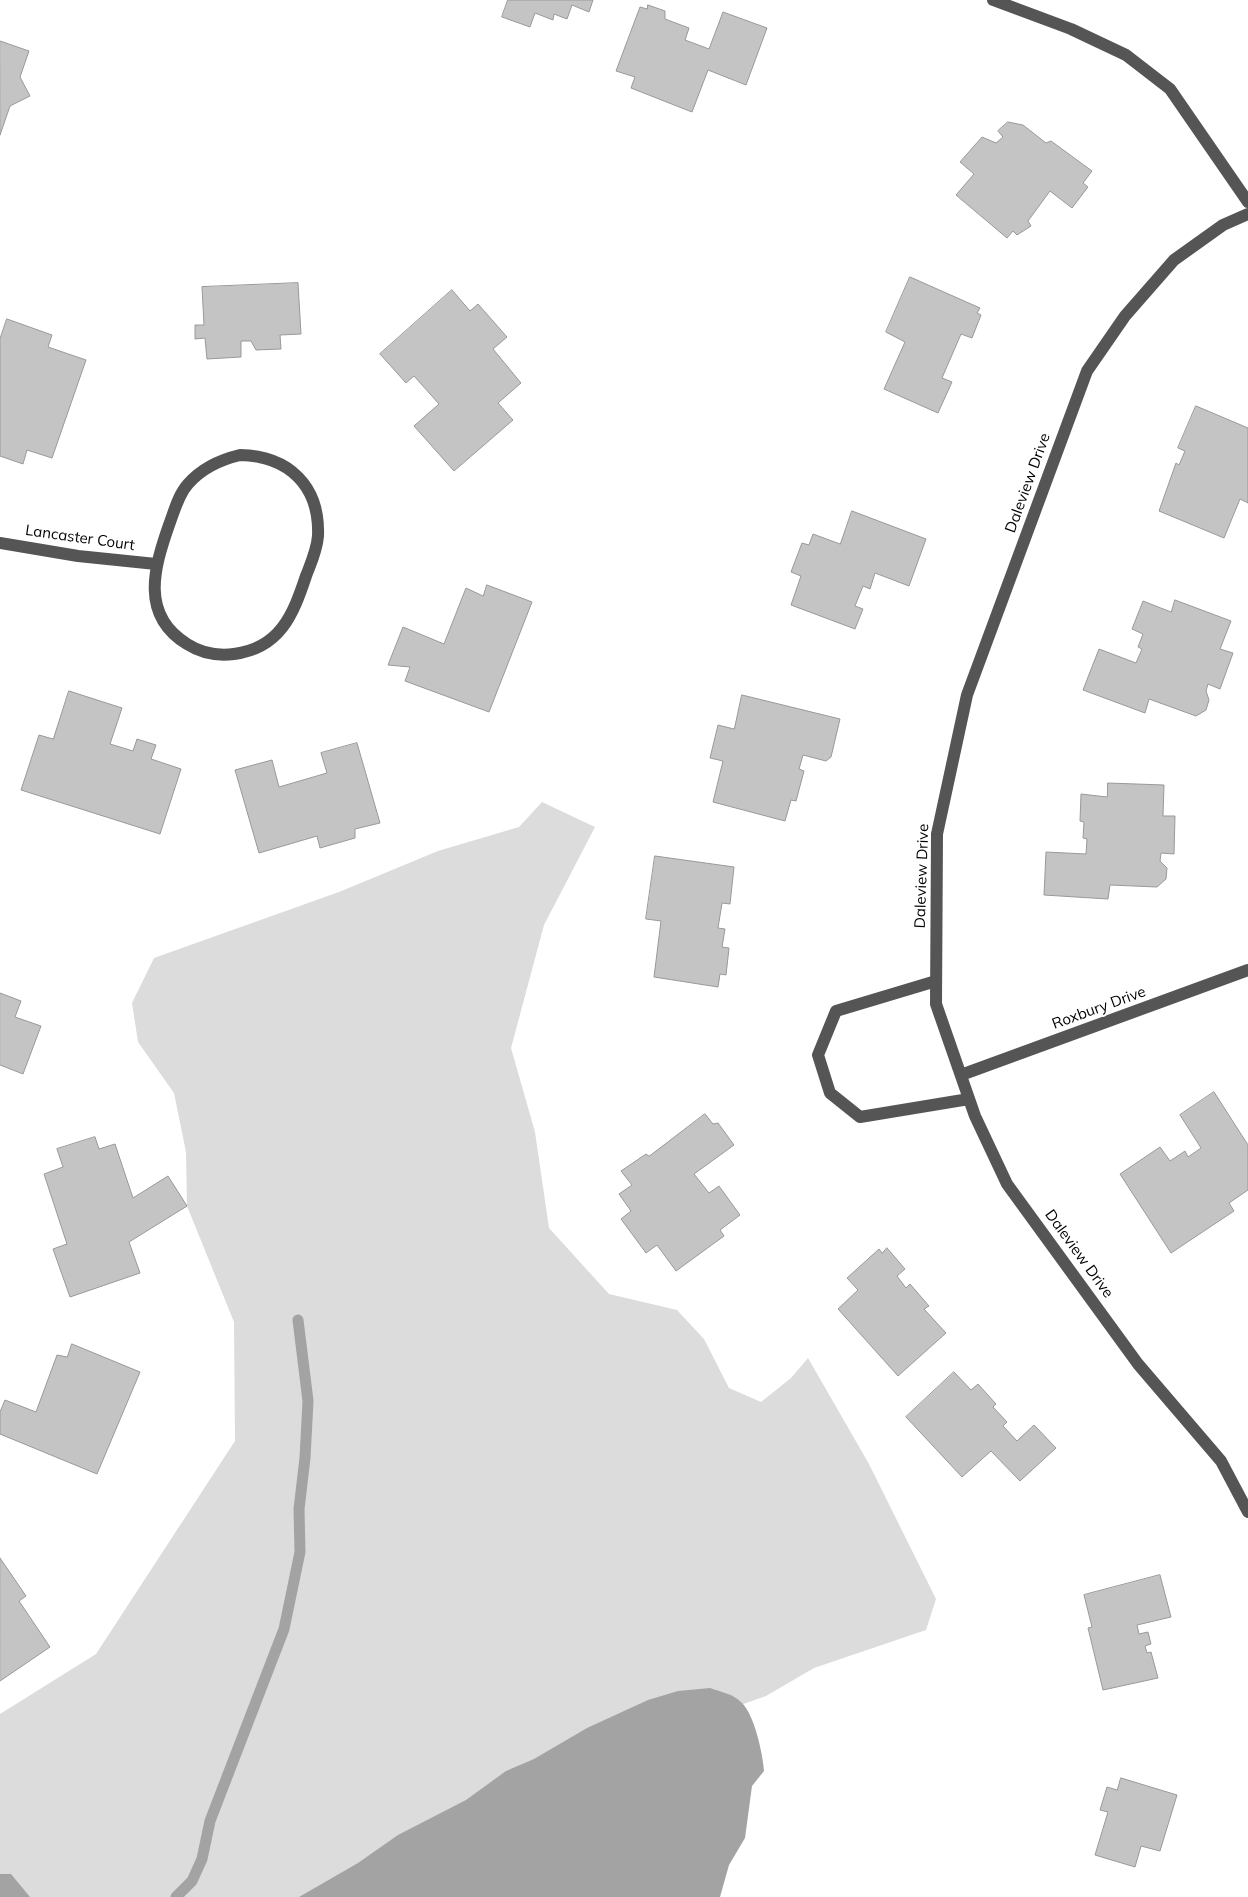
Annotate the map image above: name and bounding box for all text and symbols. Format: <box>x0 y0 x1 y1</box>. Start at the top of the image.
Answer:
street label: Daleview Drive <box>1002 431 1054 535</box>
street label: Lancaster Court <box>24 521 136 555</box>
street label: Daleview Drive <box>911 823 933 929</box>
street label: Roxbury Drive <box>1050 983 1148 1033</box>
street label: Daleview Drive <box>1041 1206 1117 1302</box>

